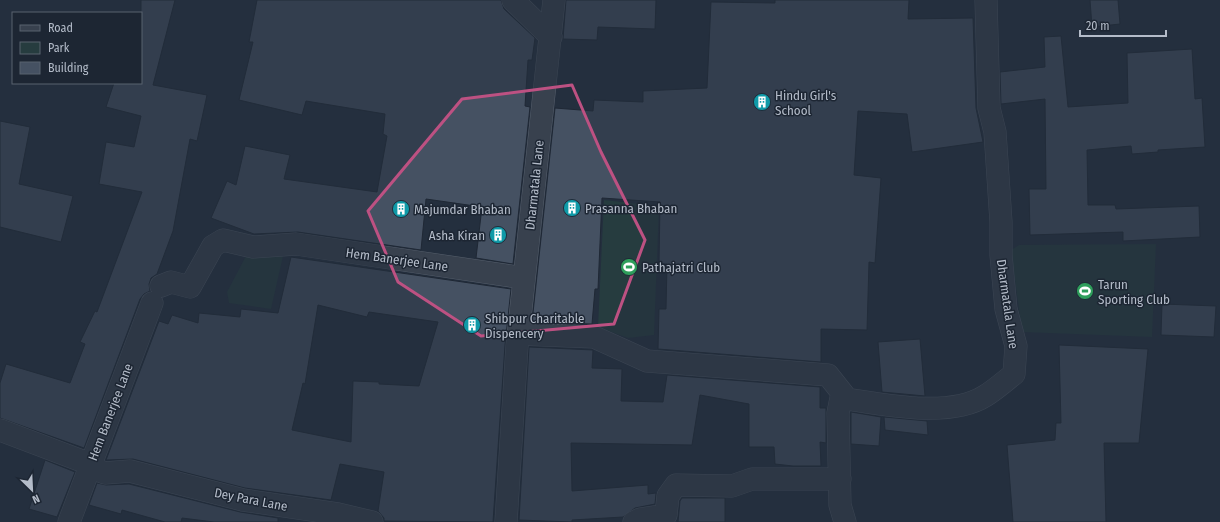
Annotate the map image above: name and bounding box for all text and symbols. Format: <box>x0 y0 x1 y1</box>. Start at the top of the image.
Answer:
legend <box>12 12 142 84</box>
scale bar <box>1080 12 1166 38</box>
text: 20 m <box>1086 19 1110 33</box>
text: Road <box>48 21 73 35</box>
text: Park <box>48 41 70 55</box>
text: Building <box>48 61 89 75</box>
place label: Hindu Girl's School <box>775 88 837 118</box>
building icon: Hindu Girl's School <box>752 92 772 112</box>
street label: Dharmatala Lane <box>522 139 547 231</box>
building icon: Prasanna Bhaban <box>562 198 582 218</box>
building icon: Majumdar Bhaban <box>391 199 411 219</box>
place label: Prasanna Bhaban <box>585 201 677 216</box>
place label: Majumdar Bhaban <box>414 202 511 217</box>
building icon: Asha Kiran <box>488 225 508 245</box>
place label: Asha Kiran <box>429 228 485 243</box>
street label: Hem Banerjee Lane <box>345 245 449 274</box>
sports icon: Pathajatri Club <box>619 257 639 277</box>
street label: Dharmatala Lane <box>994 258 1021 350</box>
place label: Pathajatri Club <box>642 260 720 275</box>
place label: Tarun Sporting Club <box>1098 277 1170 307</box>
sports icon: Tarun Sporting Club <box>1075 281 1095 301</box>
place label: Shibpur Charitable Dispencery <box>485 311 585 341</box>
building icon: Shibpur Charitable Dispencery <box>462 315 482 335</box>
street label: Hem Banerjee Lane <box>85 361 136 463</box>
north arrow <box>12 470 52 510</box>
street label: Dey Para Lane <box>213 485 289 514</box>
text: N <box>30 491 42 506</box>

